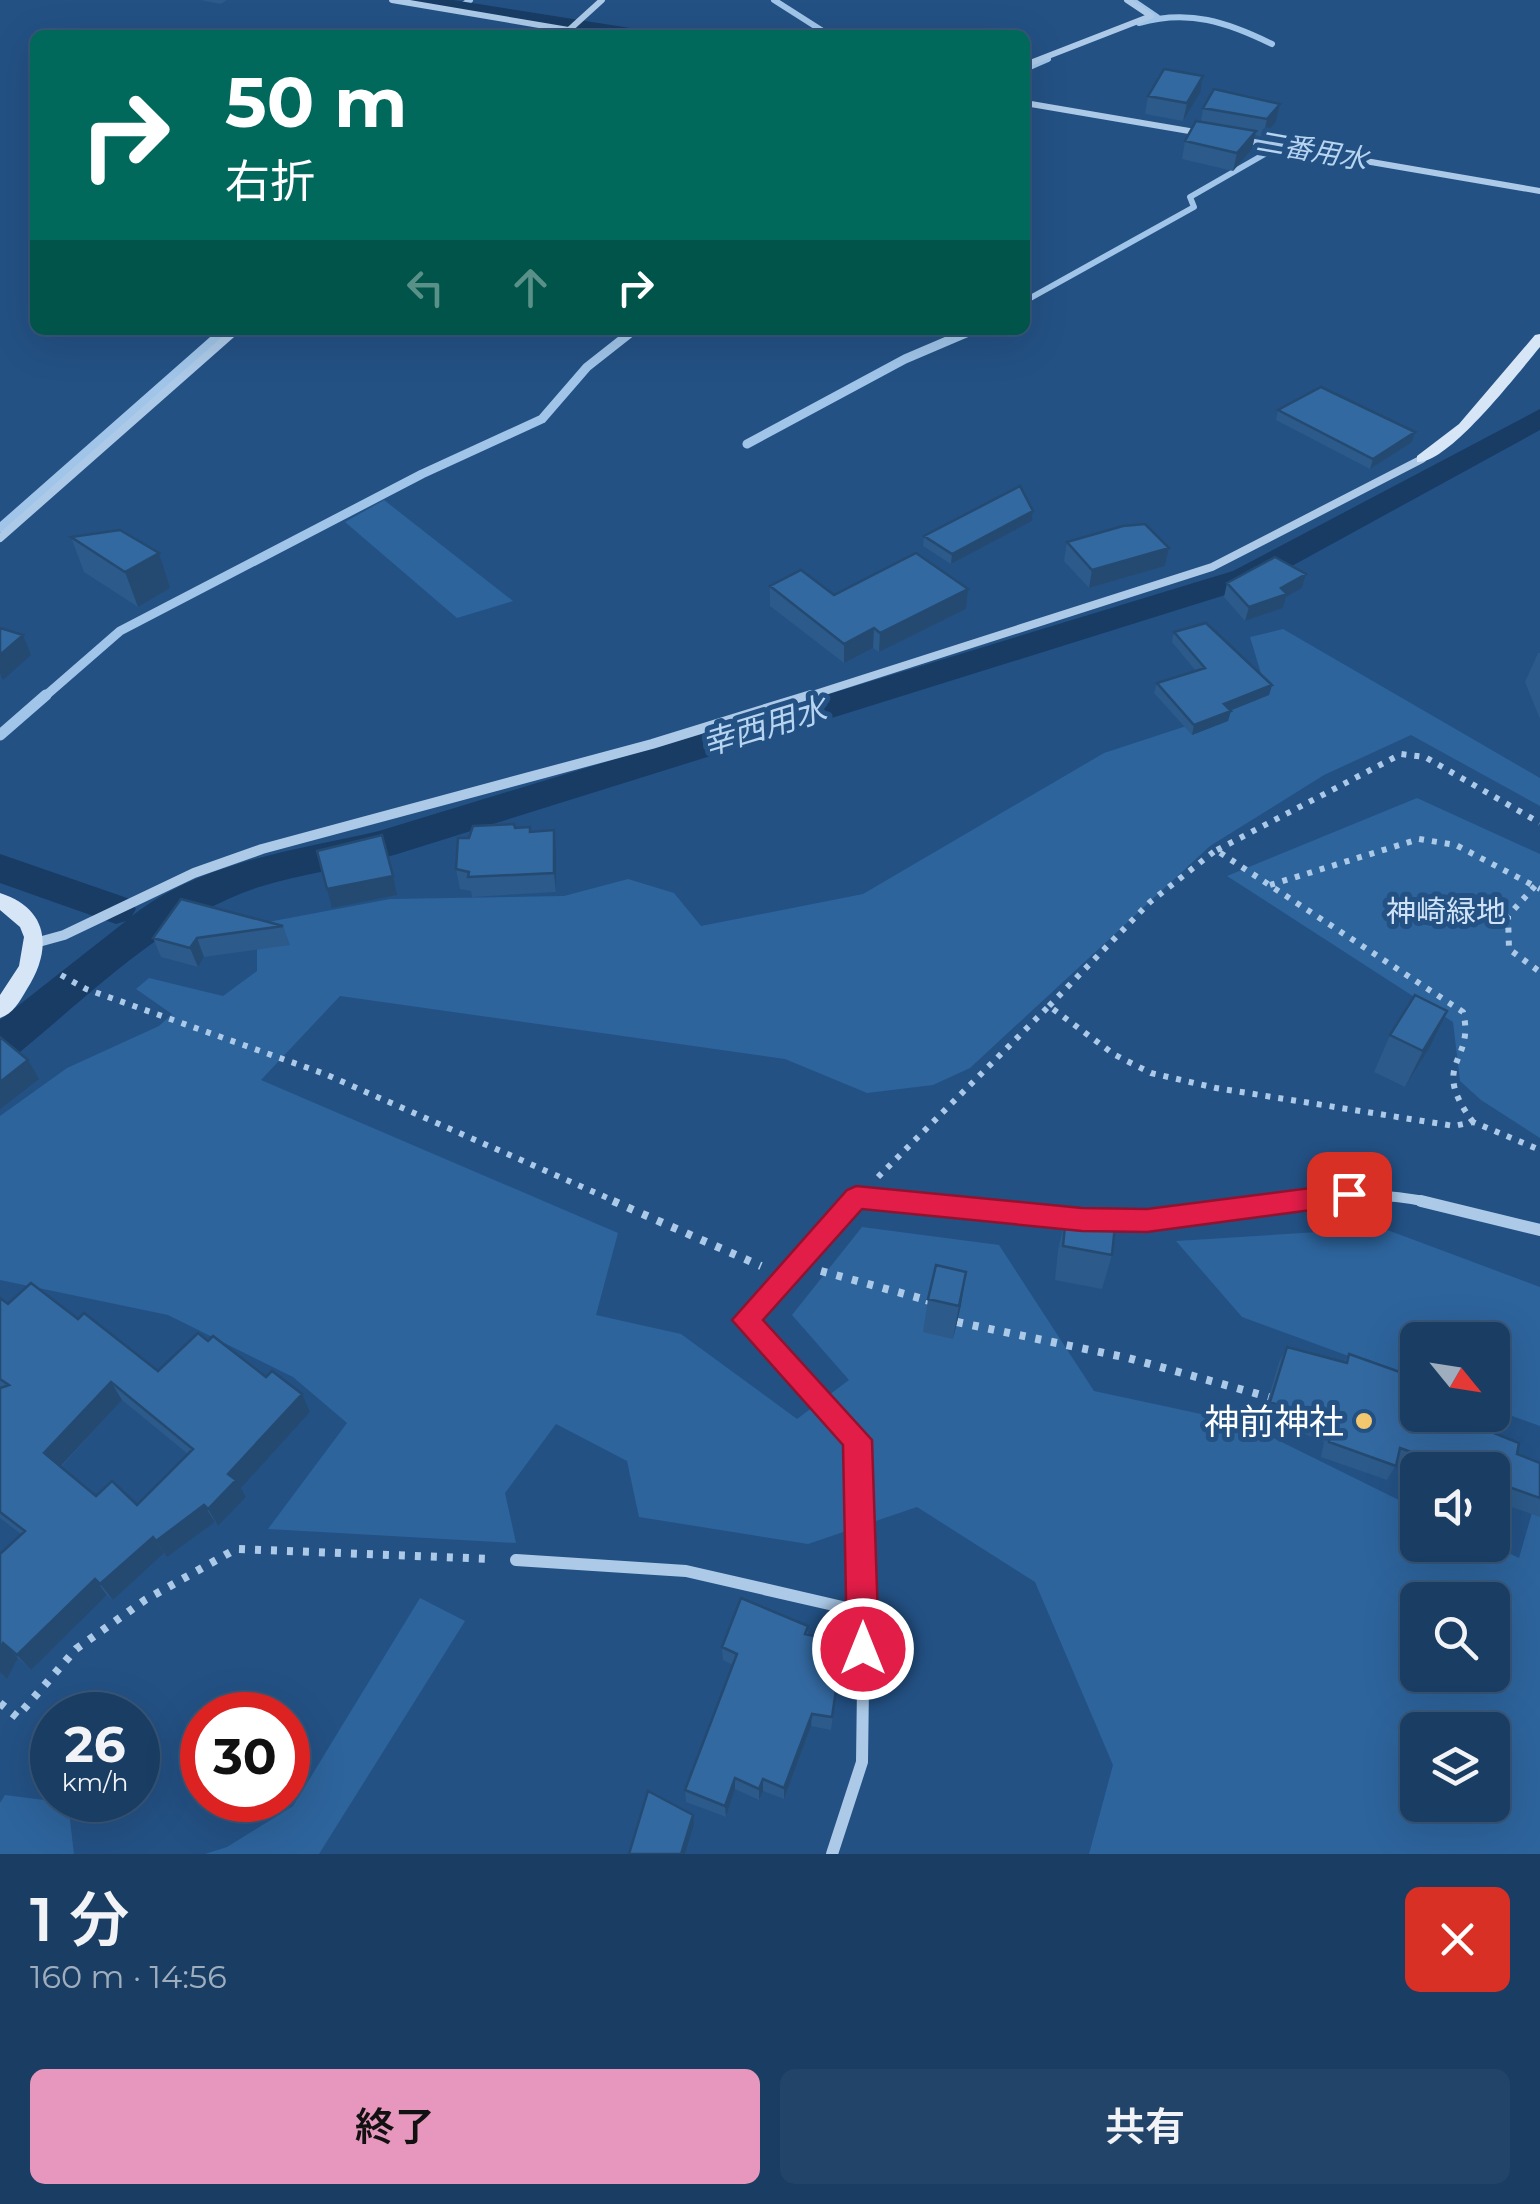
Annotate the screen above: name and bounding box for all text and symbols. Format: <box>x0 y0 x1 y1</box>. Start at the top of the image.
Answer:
text: 50 m <box>225 59 407 145</box>
icon: right <box>60 70 190 200</box>
water label: 二番用水 <box>1254 124 1373 177</box>
text: 右折 <box>225 153 315 208</box>
icon: left <box>398 260 453 315</box>
icon: ahead <box>503 260 558 315</box>
icon: right <box>608 260 663 315</box>
water label: 幸西用水 <box>697 688 834 763</box>
park label: 神崎緑地 <box>1386 893 1506 930</box>
pin <box>1307 1152 1392 1237</box>
icon: arrive <box>1322 1167 1377 1222</box>
north arrow <box>1400 1322 1510 1432</box>
map controls <box>1400 1322 1510 1822</box>
place label: 神前神社 <box>1204 1400 1344 1443</box>
marker: 神前神社 <box>1353 1410 1375 1432</box>
button: sound <box>1400 1452 1510 1562</box>
button: search <box>1400 1582 1510 1692</box>
position arrow <box>811 1597 915 1701</box>
speed limit sign: 30 <box>180 1692 310 1822</box>
button: layers <box>1400 1712 1510 1822</box>
text: 26 <box>64 1714 126 1775</box>
text: km/h <box>62 1767 128 1797</box>
text: 1 分 <box>30 1883 129 1956</box>
button: close <box>1405 1887 1510 1992</box>
text: 160 m · 14:56 <box>30 1957 227 1996</box>
button: 終了 <box>30 2069 760 2184</box>
button: 共有 <box>780 2069 1510 2184</box>

